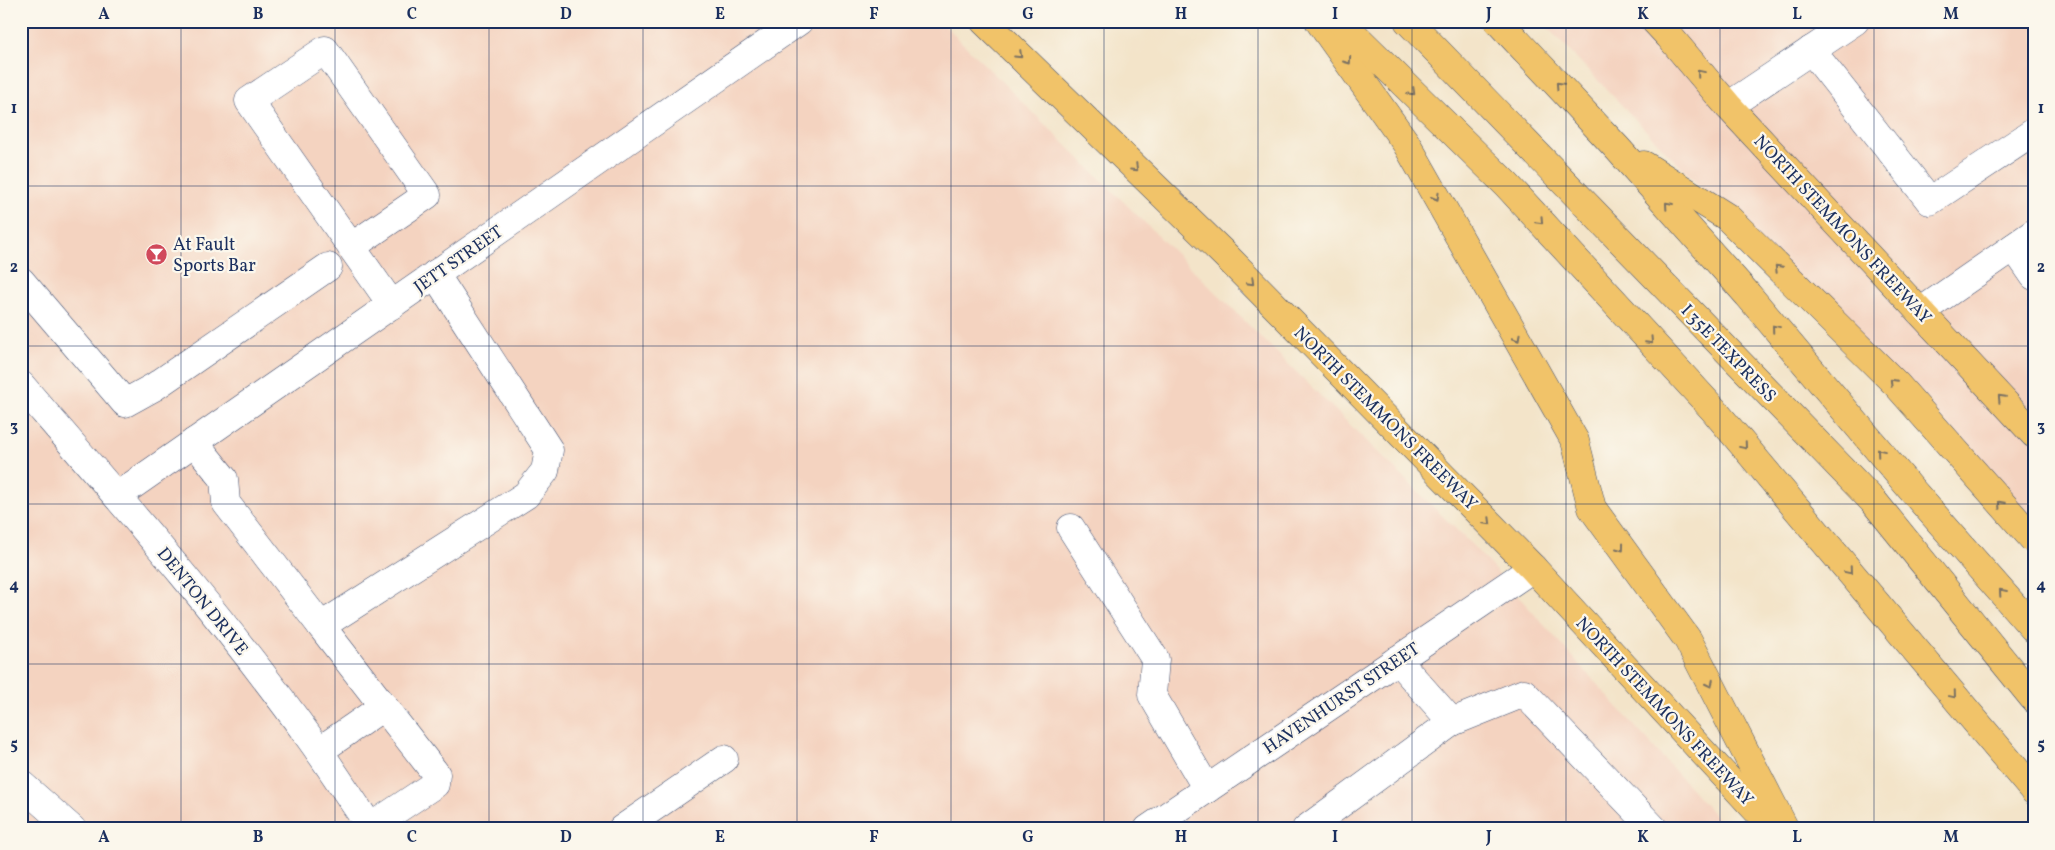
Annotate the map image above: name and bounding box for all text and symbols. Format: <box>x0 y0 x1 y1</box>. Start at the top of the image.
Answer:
text: A <box>98 4 110 26</box>
text: B <box>253 4 264 26</box>
text: C <box>407 4 417 26</box>
text: D <box>560 4 572 26</box>
text: E <box>715 4 725 26</box>
text: F <box>869 4 879 26</box>
text: G <box>1022 4 1034 26</box>
text: H <box>1175 4 1187 26</box>
text: I <box>1332 4 1338 26</box>
text: J <box>1485 4 1492 26</box>
text: K <box>1637 4 1649 26</box>
text: L <box>1792 4 1802 26</box>
text: M <box>1943 4 1959 26</box>
one-way arrow <box>1013 49 1022 58</box>
one-way arrow <box>1342 55 1351 65</box>
one-way arrow <box>1698 70 1706 79</box>
one-way arrow <box>1555 82 1564 91</box>
one-way arrow <box>1407 86 1416 95</box>
text: 1 <box>11 98 17 120</box>
text: 1 <box>2038 98 2044 120</box>
street label: NORTH STEMMONS FREEWAY <box>1747 130 1937 330</box>
one-way arrow <box>1130 162 1139 171</box>
one-way arrow <box>1430 192 1440 201</box>
one-way arrow <box>1665 202 1674 211</box>
one-way arrow <box>1534 216 1543 225</box>
street label: JETT STREET <box>409 220 509 300</box>
place label: At Fault Sports Bar <box>173 233 256 279</box>
bar icon: At Fault Sports Bar <box>145 242 169 266</box>
text: 2 <box>10 257 18 279</box>
text: 2 <box>2037 257 2045 279</box>
one-way arrow <box>1775 265 1784 274</box>
one-way arrow <box>1246 276 1255 285</box>
street label: I 35E TEXPRESS <box>1674 299 1781 409</box>
street label: NORTH STEMMONS FREEWAY <box>1287 322 1482 517</box>
one-way arrow <box>1772 324 1781 333</box>
one-way arrow <box>1510 333 1520 342</box>
one-way arrow <box>1644 335 1653 344</box>
one-way arrow <box>1890 379 1899 388</box>
one-way arrow <box>1997 395 2006 404</box>
text: 3 <box>10 416 18 438</box>
text: 3 <box>2037 416 2045 438</box>
one-way arrow <box>1739 440 1747 449</box>
one-way arrow <box>1877 449 1885 458</box>
one-way arrow <box>1998 500 2007 509</box>
one-way arrow <box>1482 517 1491 526</box>
street label: DENTON DRIVE <box>150 542 253 662</box>
one-way arrow <box>1615 542 1623 551</box>
one-way arrow <box>1843 565 1852 574</box>
text: 4 <box>9 575 19 597</box>
text: 4 <box>2036 575 2046 597</box>
one-way arrow <box>1998 589 2007 598</box>
street label: NORTH STEMMONS FREEWAY <box>1569 612 1759 812</box>
street label: HAVENHURST STREET <box>1258 637 1426 761</box>
one-way arrow <box>1704 679 1714 688</box>
one-way arrow <box>1948 690 1957 699</box>
text: 5 <box>10 734 18 756</box>
text: 5 <box>2037 734 2045 756</box>
text: A <box>98 827 110 849</box>
text: B <box>253 827 264 849</box>
text: C <box>407 827 417 849</box>
text: D <box>560 827 572 849</box>
text: E <box>715 827 725 849</box>
text: F <box>869 827 879 849</box>
text: G <box>1022 827 1034 849</box>
text: H <box>1175 827 1187 849</box>
text: I <box>1332 827 1338 849</box>
text: J <box>1485 827 1492 849</box>
text: K <box>1637 827 1649 849</box>
text: L <box>1792 827 1802 849</box>
text: M <box>1943 827 1959 849</box>

